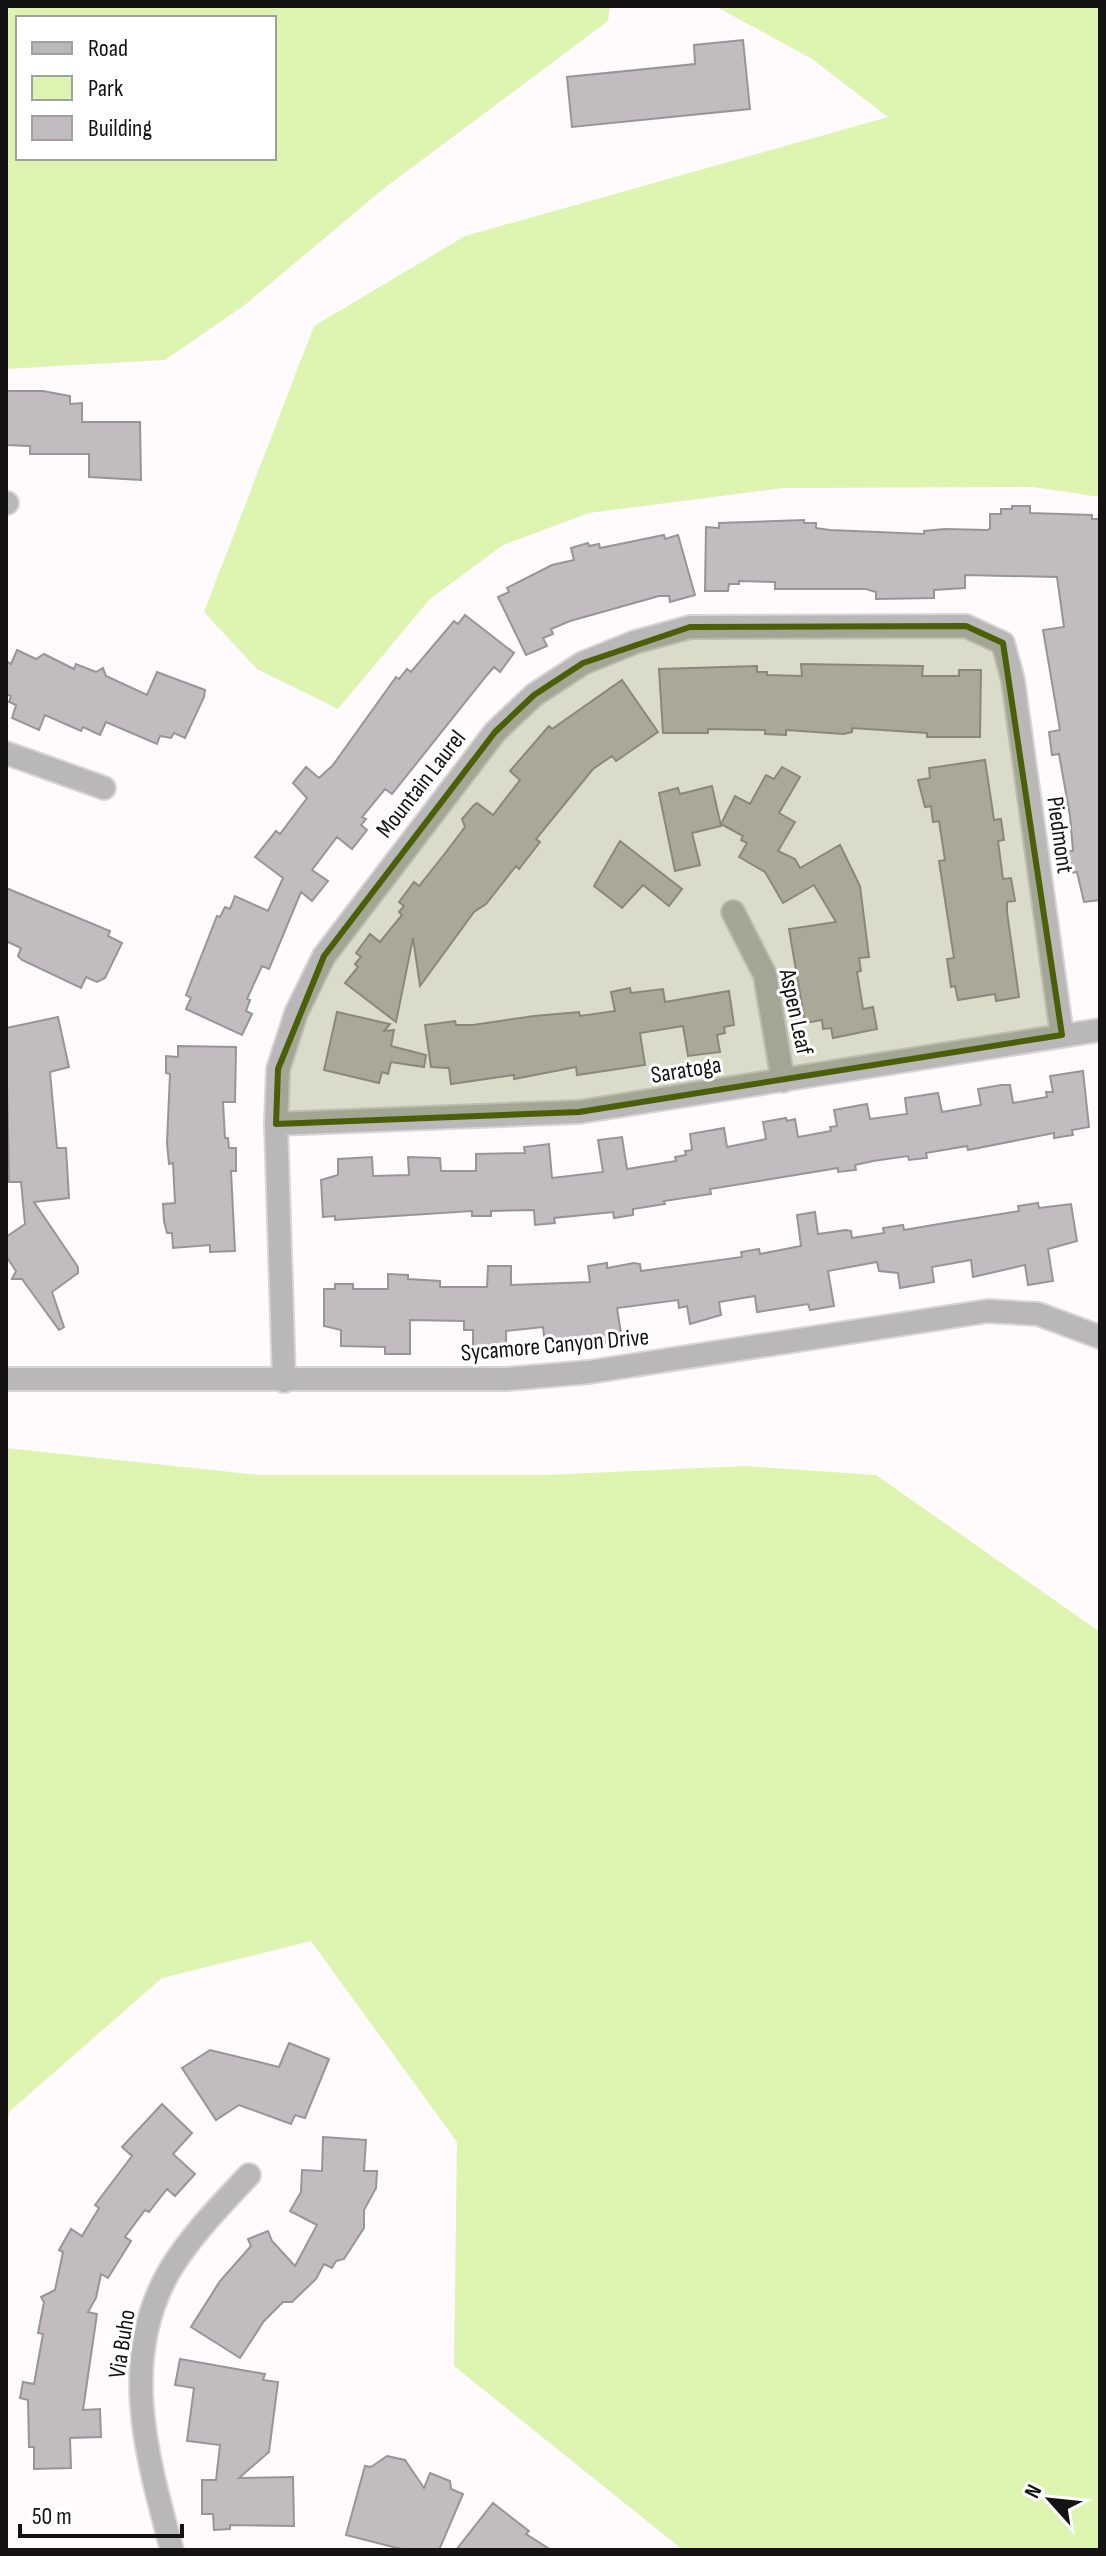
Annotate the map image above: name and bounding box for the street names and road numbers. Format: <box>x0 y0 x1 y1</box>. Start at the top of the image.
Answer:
street label: Mountain Laurel <box>370 724 472 844</box>
street label: Piedmont <box>1040 795 1080 875</box>
street label: Aspen Leaf <box>773 965 819 1059</box>
street label: Saratoga <box>649 1050 723 1090</box>
street label: Sycamore Canyon Drive <box>460 1322 650 1368</box>
street label: Via Buho <box>102 2308 142 2380</box>

